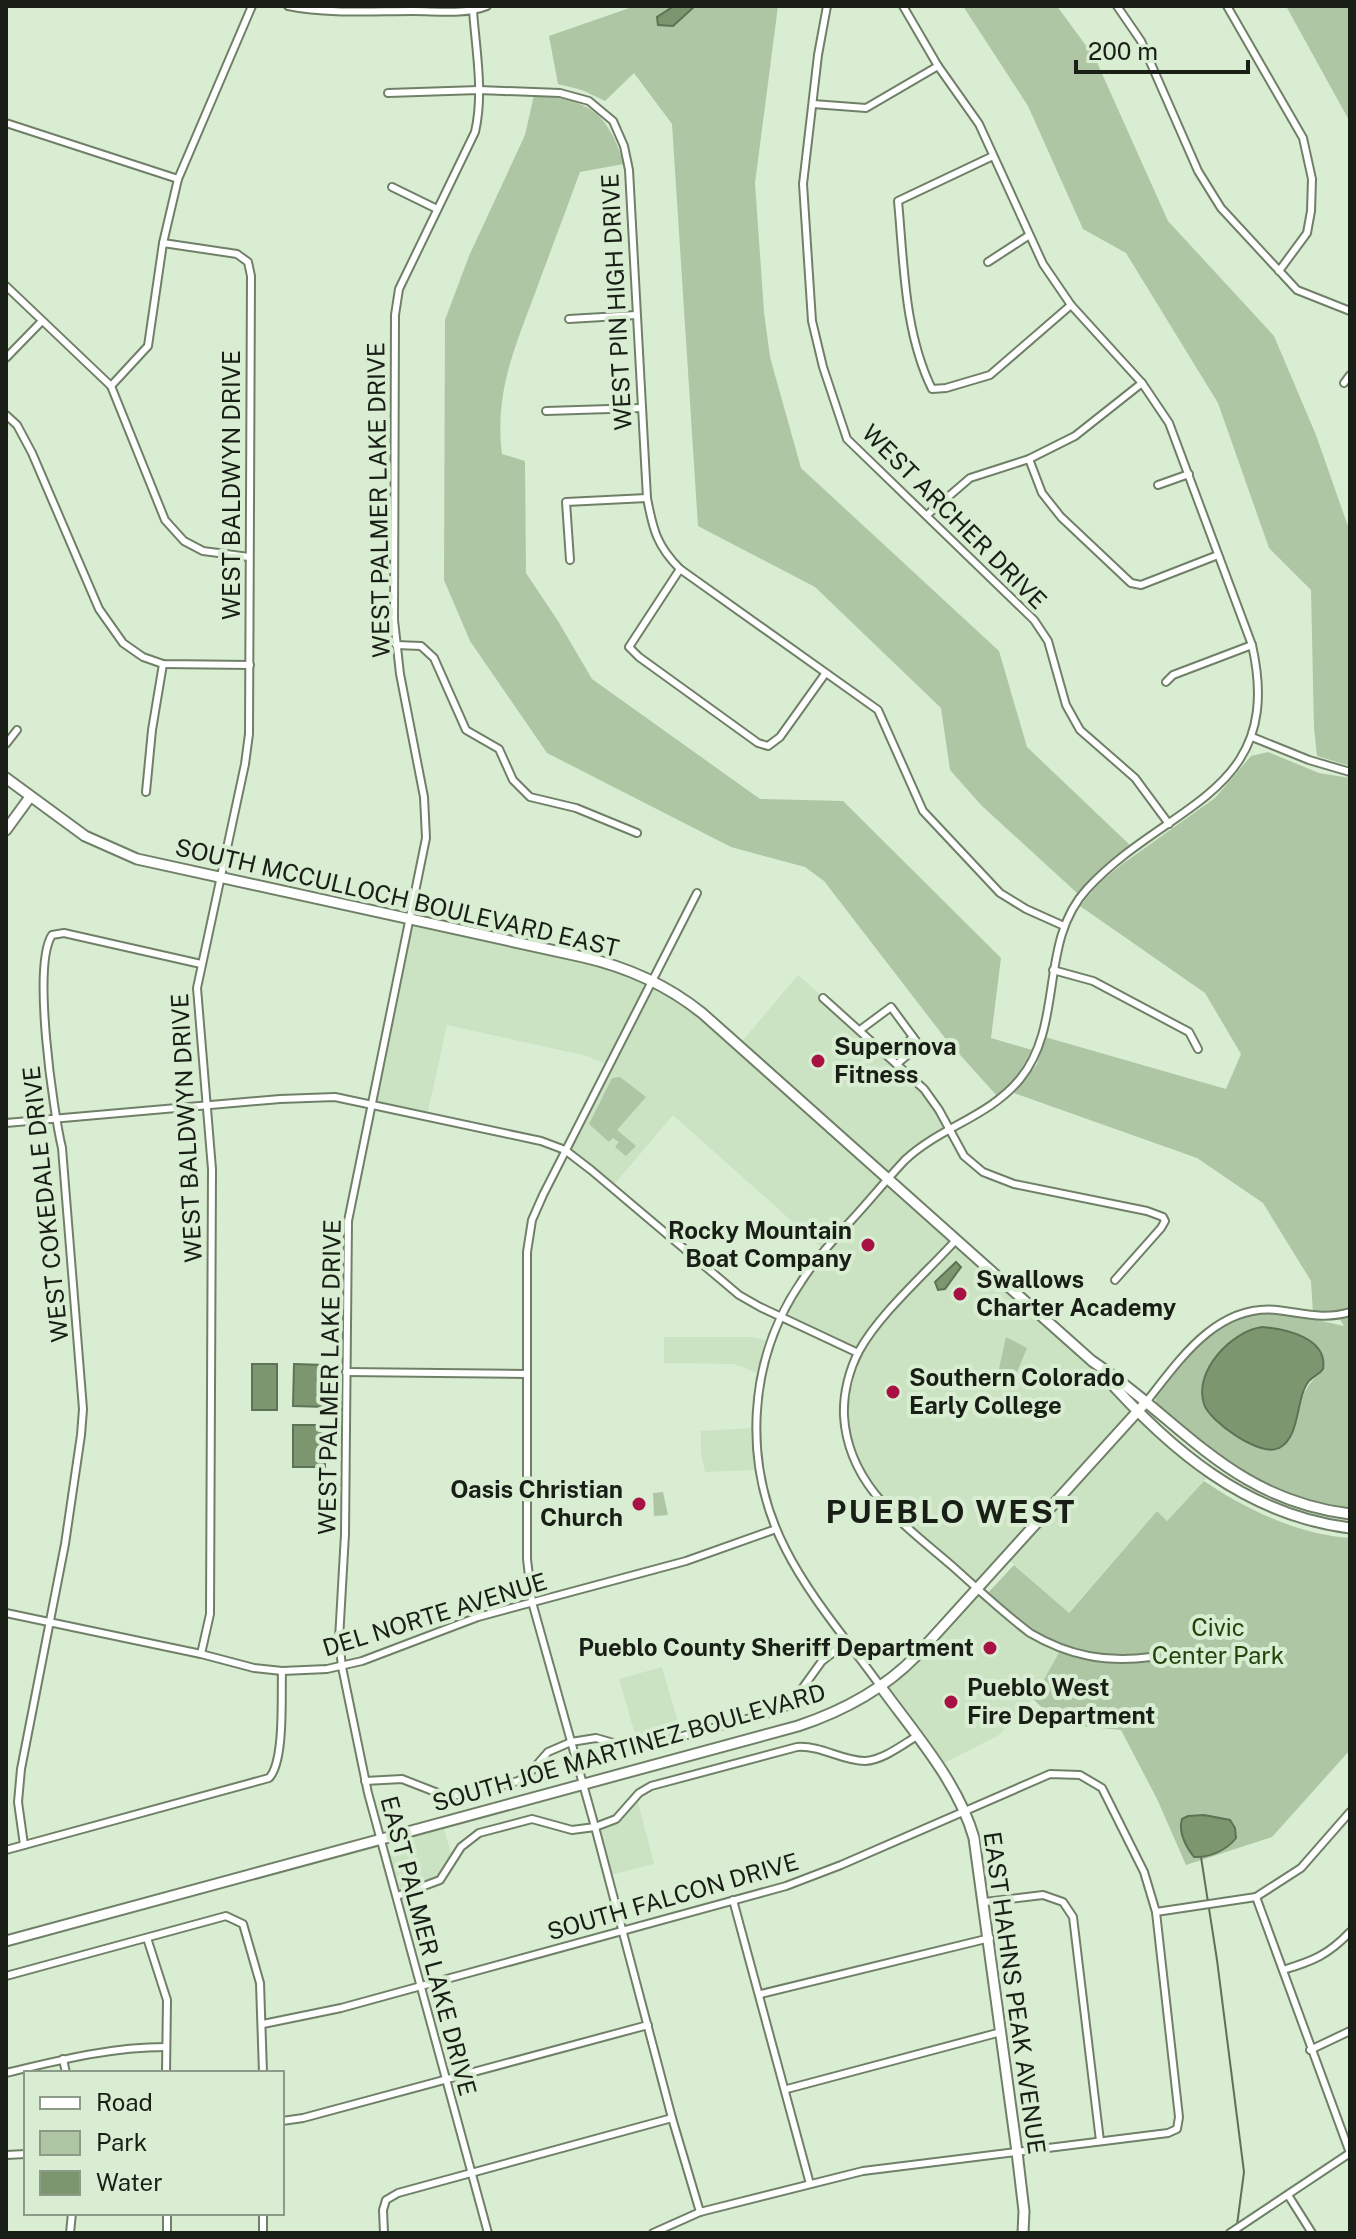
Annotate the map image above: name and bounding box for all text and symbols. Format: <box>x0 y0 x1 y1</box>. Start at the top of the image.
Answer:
scale bar <box>1076 24 1248 74</box>
text: 200 m <box>1088 37 1158 65</box>
street label: WEST PIN HIGH DRIVE <box>595 173 637 431</box>
street label: WEST PALMER LAKE DRIVE <box>361 342 395 658</box>
street label: WEST BALDWYN DRIVE <box>217 350 245 620</box>
street label: WEST ARCHER DRIVE <box>857 418 1053 614</box>
street label: SOUTH MCCULLOCH BOULEVARD EAST <box>173 832 622 962</box>
street label: WEST BALDWYN DRIVE <box>165 993 207 1264</box>
place label: Supernova Fitness <box>834 1032 957 1088</box>
marker: Supernova Fitness <box>809 1052 827 1070</box>
street label: WEST COKEDALE DRIVE <box>17 1065 73 1344</box>
place label: Rocky Mountain Boat Company <box>668 1216 852 1272</box>
street label: WEST PALMER LAKE DRIVE <box>312 1219 346 1535</box>
marker: Rocky Mountain Boat Company <box>859 1236 877 1254</box>
place label: Swallows Charter Academy <box>976 1265 1177 1321</box>
marker: Swallows Charter Academy <box>951 1285 969 1303</box>
place label: Southern Colorado Early College <box>909 1363 1125 1419</box>
marker: Southern Colorado Early College <box>884 1383 902 1401</box>
place label: Oasis Christian Church <box>450 1475 623 1531</box>
district label: PUEBLO WEST <box>826 1493 1076 1530</box>
marker: Oasis Christian Church <box>630 1495 648 1513</box>
street label: DEL NORTE AVENUE <box>319 1567 550 1662</box>
park label: Civic Center Park <box>1152 1613 1284 1669</box>
place label: Pueblo County Sheriff Department <box>578 1633 974 1661</box>
marker: Pueblo County Sheriff Department <box>981 1639 999 1657</box>
place label: Pueblo West Fire Department <box>967 1673 1155 1729</box>
street label: SOUTH JOE MARTINEZ BOULEVARD <box>429 1677 829 1817</box>
marker: Pueblo West Fire Department <box>942 1693 960 1711</box>
street label: EAST PALMER LAKE DRIVE <box>375 1793 483 2099</box>
street label: EAST HAHNS PEAK AVENUE <box>978 1830 1052 2156</box>
street label: SOUTH FALCON DRIVE <box>544 1847 802 1945</box>
legend <box>24 2071 284 2215</box>
text: Road <box>96 2088 153 2116</box>
text: Park <box>96 2128 147 2156</box>
text: Water <box>96 2168 163 2196</box>

